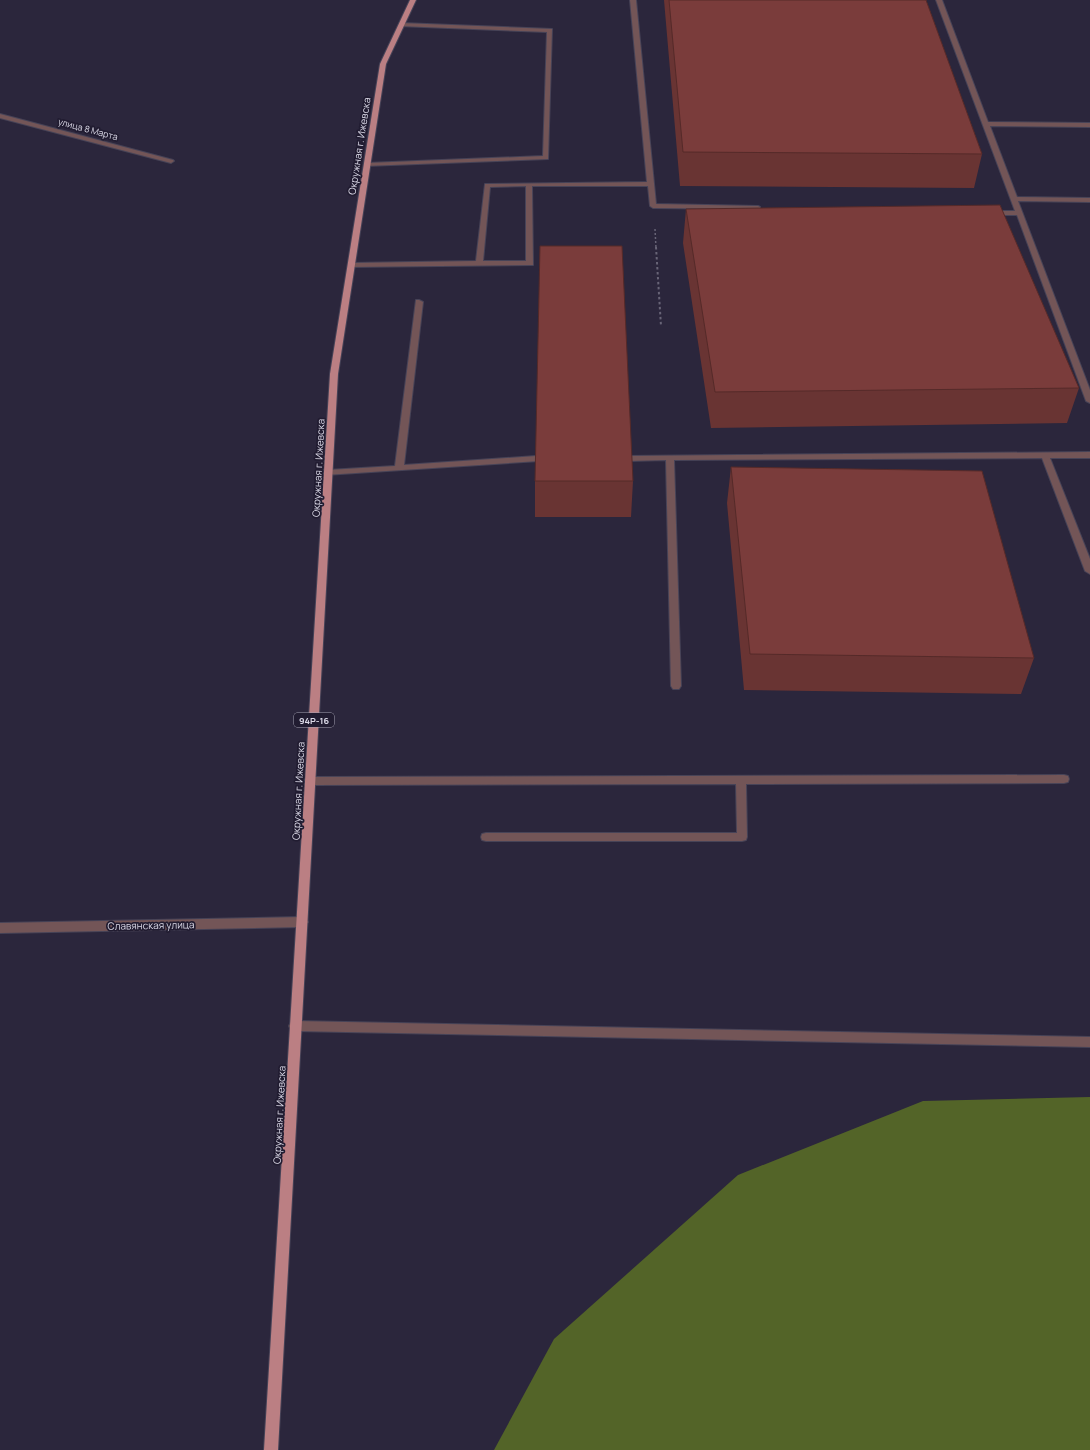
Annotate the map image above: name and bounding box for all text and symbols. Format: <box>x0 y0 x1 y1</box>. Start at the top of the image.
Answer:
street label: Окружная г. Ижевска <box>344 96 374 196</box>
street label: улица 8 Марта <box>57 115 119 143</box>
street label: Окружная г. Ижевска <box>308 418 328 518</box>
road number: 94Р-16 <box>294 713 334 727</box>
street label: Окружная г. Ижевска <box>288 741 308 841</box>
street label: Славянская улица <box>107 917 195 933</box>
street label: Окружная г. Ижевска <box>269 1065 289 1165</box>

